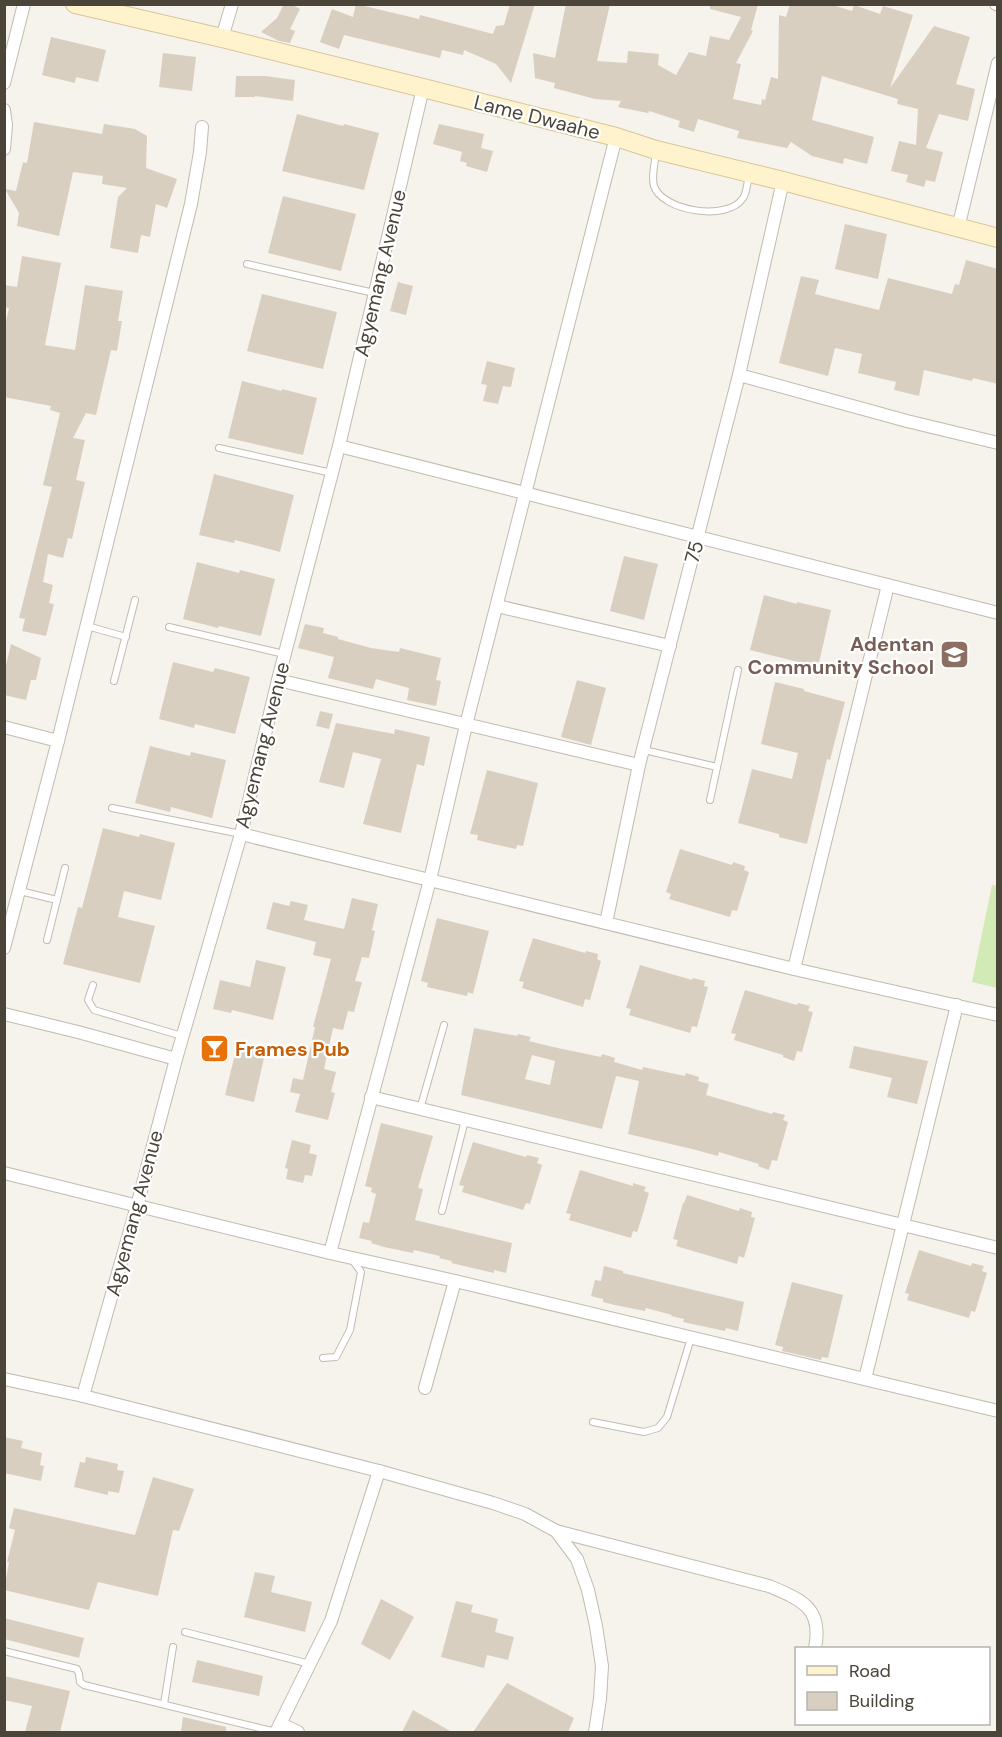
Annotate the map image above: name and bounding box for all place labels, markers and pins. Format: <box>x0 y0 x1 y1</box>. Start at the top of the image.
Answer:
place label: Adentan Community School <box>748 631 934 680</box>
school or university icon: Adentan Community School <box>939 639 971 671</box>
bar icon: Frames Pub <box>198 1033 230 1065</box>
place label: Frames Pub <box>235 1036 350 1062</box>

